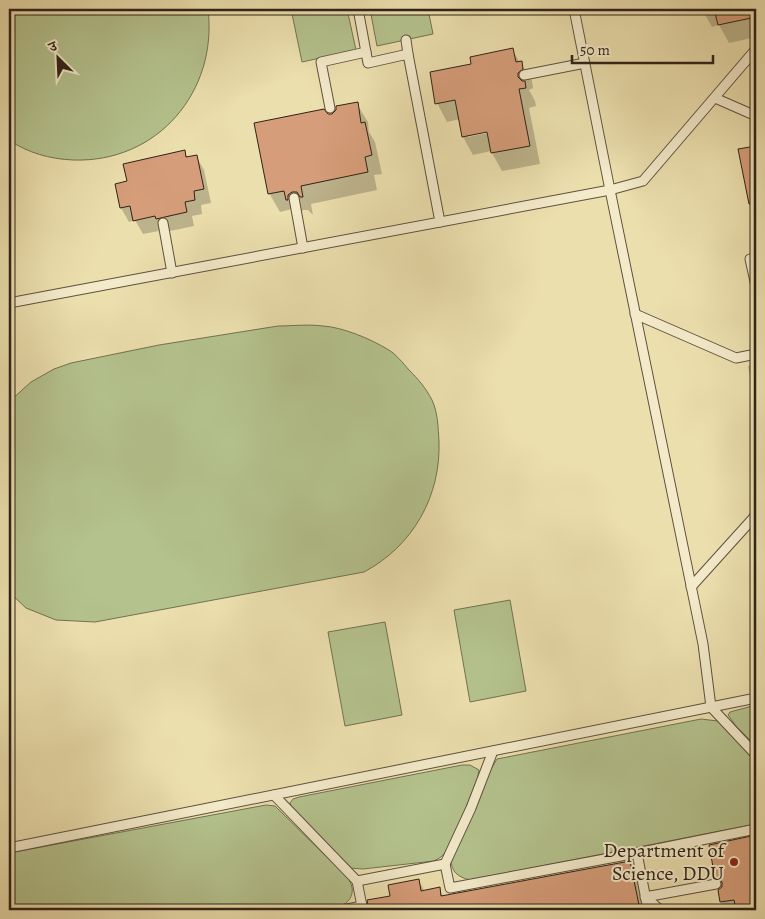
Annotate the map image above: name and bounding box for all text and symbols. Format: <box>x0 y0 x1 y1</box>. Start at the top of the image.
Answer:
north arrow <box>32 32 82 82</box>
scale bar <box>572 32 714 64</box>
text: उ <box>45 36 61 57</box>
text: 50 m <box>580 40 610 60</box>
place label: Department of Science, DDU <box>603 837 727 887</box>
marker: Department of Science, DDU <box>728 856 740 868</box>

